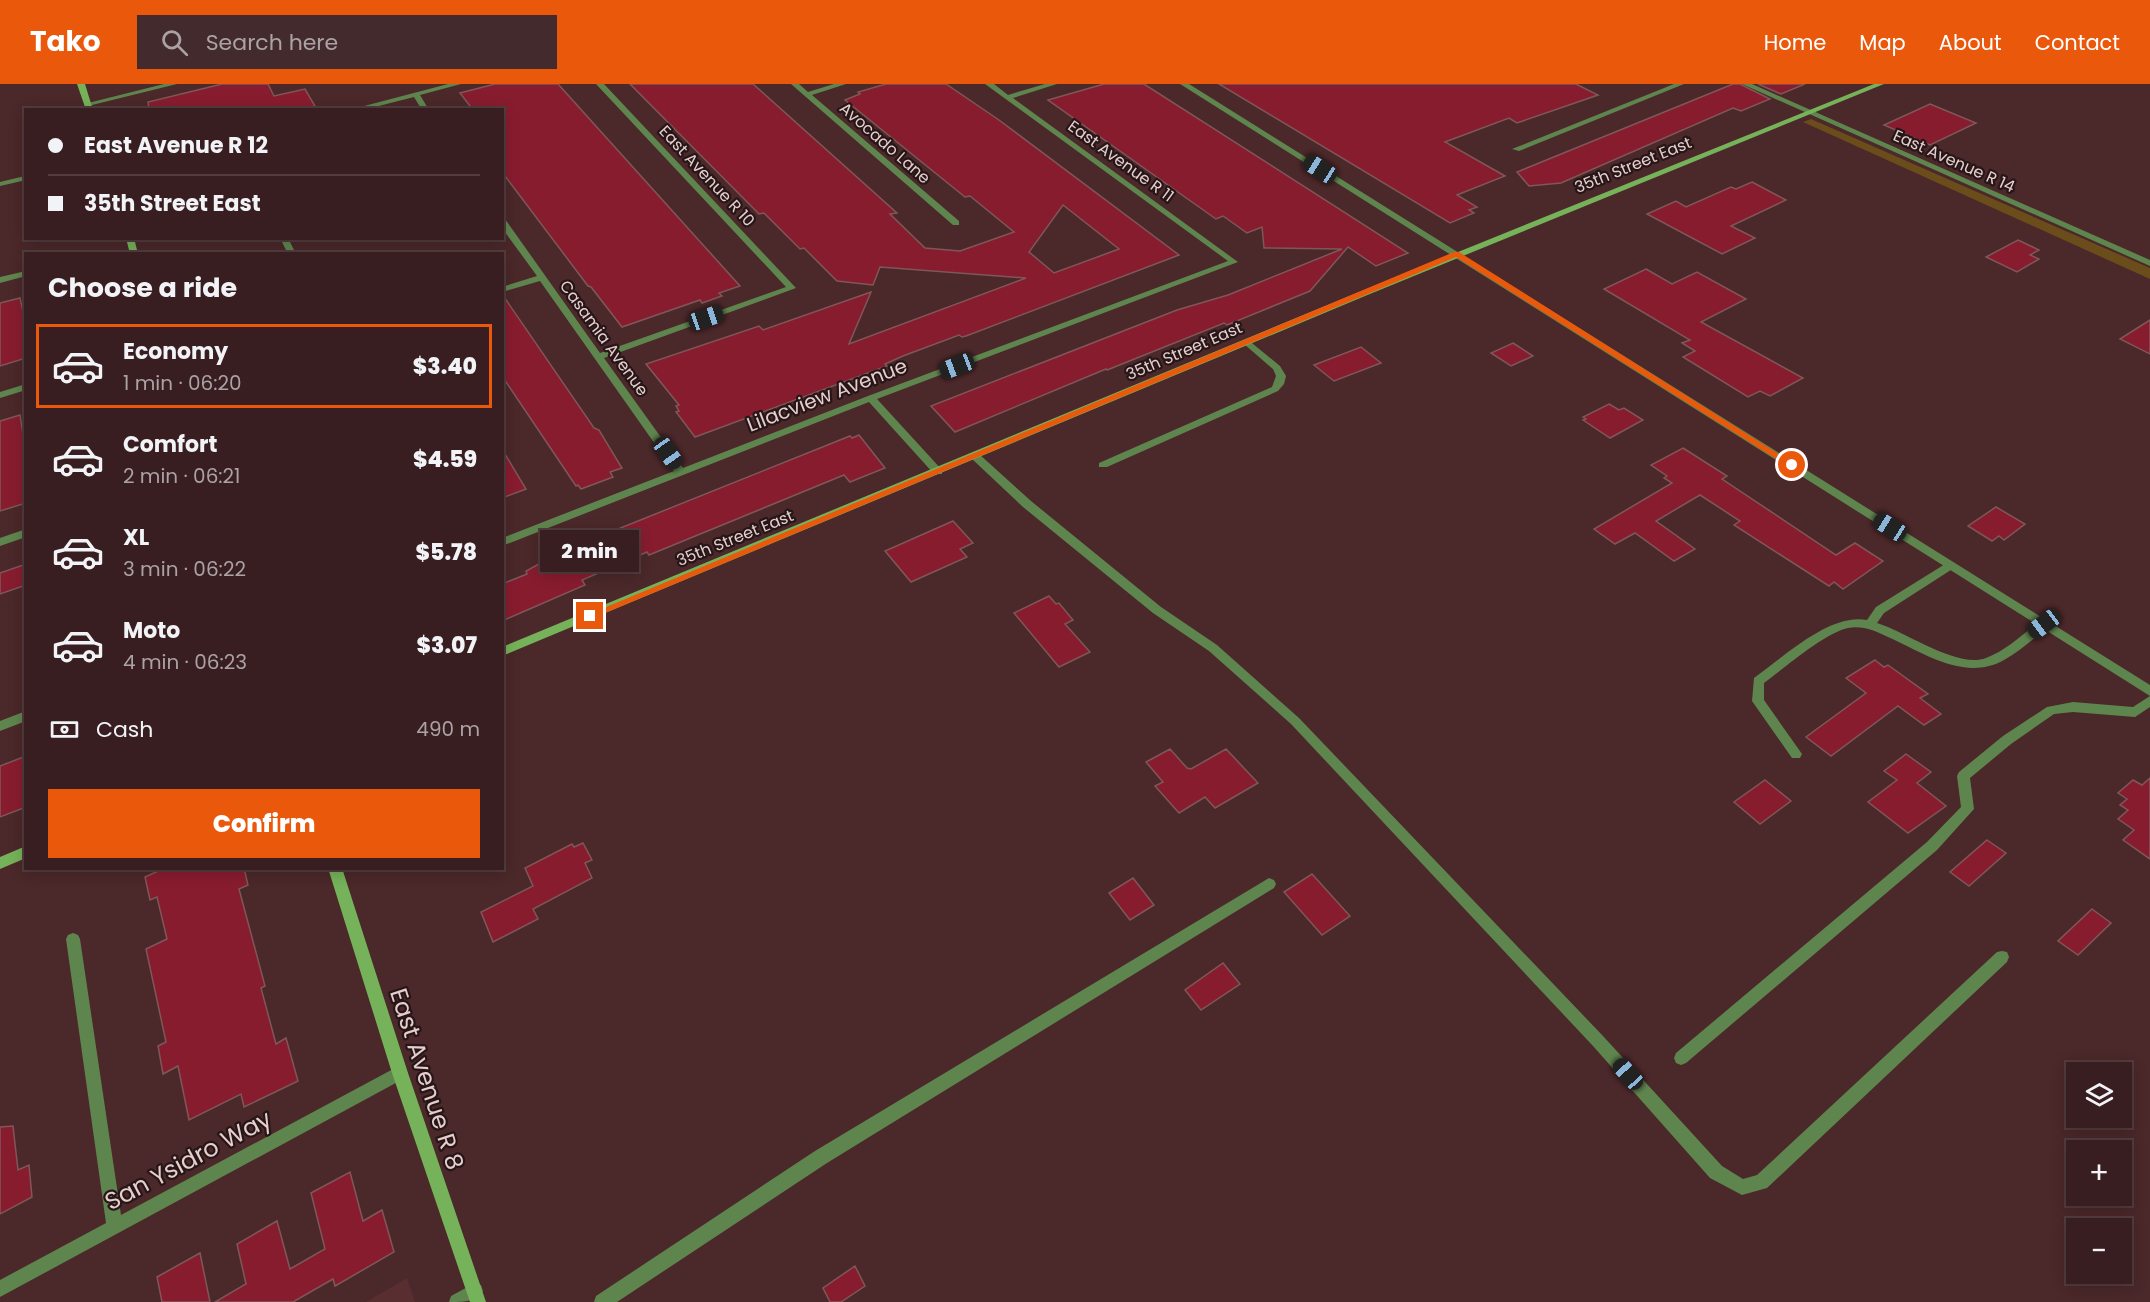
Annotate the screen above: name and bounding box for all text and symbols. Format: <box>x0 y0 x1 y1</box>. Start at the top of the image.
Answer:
search box <box>137 15 557 69</box>
text: Tako <box>30 22 101 61</box>
icon: search <box>158 26 191 59</box>
text: Search here <box>206 27 338 58</box>
text: Home <box>1764 28 1826 57</box>
text: Map <box>1859 28 1906 57</box>
text: About <box>1939 28 2002 57</box>
text: Contact <box>2035 28 2120 57</box>
street label: Avocado Lane <box>835 97 936 189</box>
street label: East Avenue R 11 <box>1063 115 1179 207</box>
street label: East Avenue R 10 <box>654 120 760 232</box>
street label: East Avenue R 14 <box>1889 124 2019 198</box>
text: East Avenue R 12 <box>84 130 268 161</box>
street label: 35th Street East <box>1571 131 1695 199</box>
car <box>1300 152 1340 186</box>
text: 35th Street East <box>84 188 261 219</box>
text: Choose a ride <box>48 269 237 306</box>
street label: Casamia Avenue <box>554 275 654 401</box>
car <box>686 304 726 332</box>
street label: 35th Street East <box>1122 316 1246 386</box>
text: Economy <box>123 336 228 367</box>
icon: car <box>51 339 105 393</box>
text: $3.40 <box>413 351 477 382</box>
car <box>937 351 977 381</box>
street label: Lilacview Avenue <box>743 352 911 438</box>
text: 1 min · 06:20 <box>123 369 242 397</box>
text: Comfort <box>123 429 217 460</box>
icon: car <box>51 432 105 486</box>
car <box>650 433 686 473</box>
text: $4.59 <box>413 444 477 475</box>
route start <box>1778 451 1805 478</box>
text: 2 min · 06:21 <box>123 462 241 490</box>
street label: 35th Street East <box>673 504 797 572</box>
car <box>1870 510 1910 544</box>
text: XL <box>123 522 149 553</box>
icon: car <box>51 525 105 579</box>
callout: 2 min <box>540 529 640 571</box>
text: $5.78 <box>416 537 477 568</box>
text: 2 min <box>561 537 618 565</box>
text: 3 min · 06:22 <box>123 555 246 583</box>
route end <box>576 602 603 629</box>
car <box>2024 606 2064 642</box>
text: Moto <box>123 615 180 646</box>
icon: car <box>51 618 105 672</box>
text: $3.07 <box>416 630 477 661</box>
text: 4 min · 06:23 <box>123 648 247 676</box>
icon: cash <box>48 713 81 746</box>
text: Cash <box>96 714 153 745</box>
text: 490 m <box>416 715 480 743</box>
button: Confirm <box>48 789 480 858</box>
street label: East Avenue R 8 <box>382 984 472 1174</box>
car <box>1609 1055 1647 1093</box>
map controls <box>2066 1062 2132 1284</box>
button: layers <box>2066 1062 2132 1128</box>
street label: San Ysidro Way <box>99 1102 278 1218</box>
button: + <box>2066 1140 2132 1206</box>
button: − <box>2066 1218 2132 1284</box>

